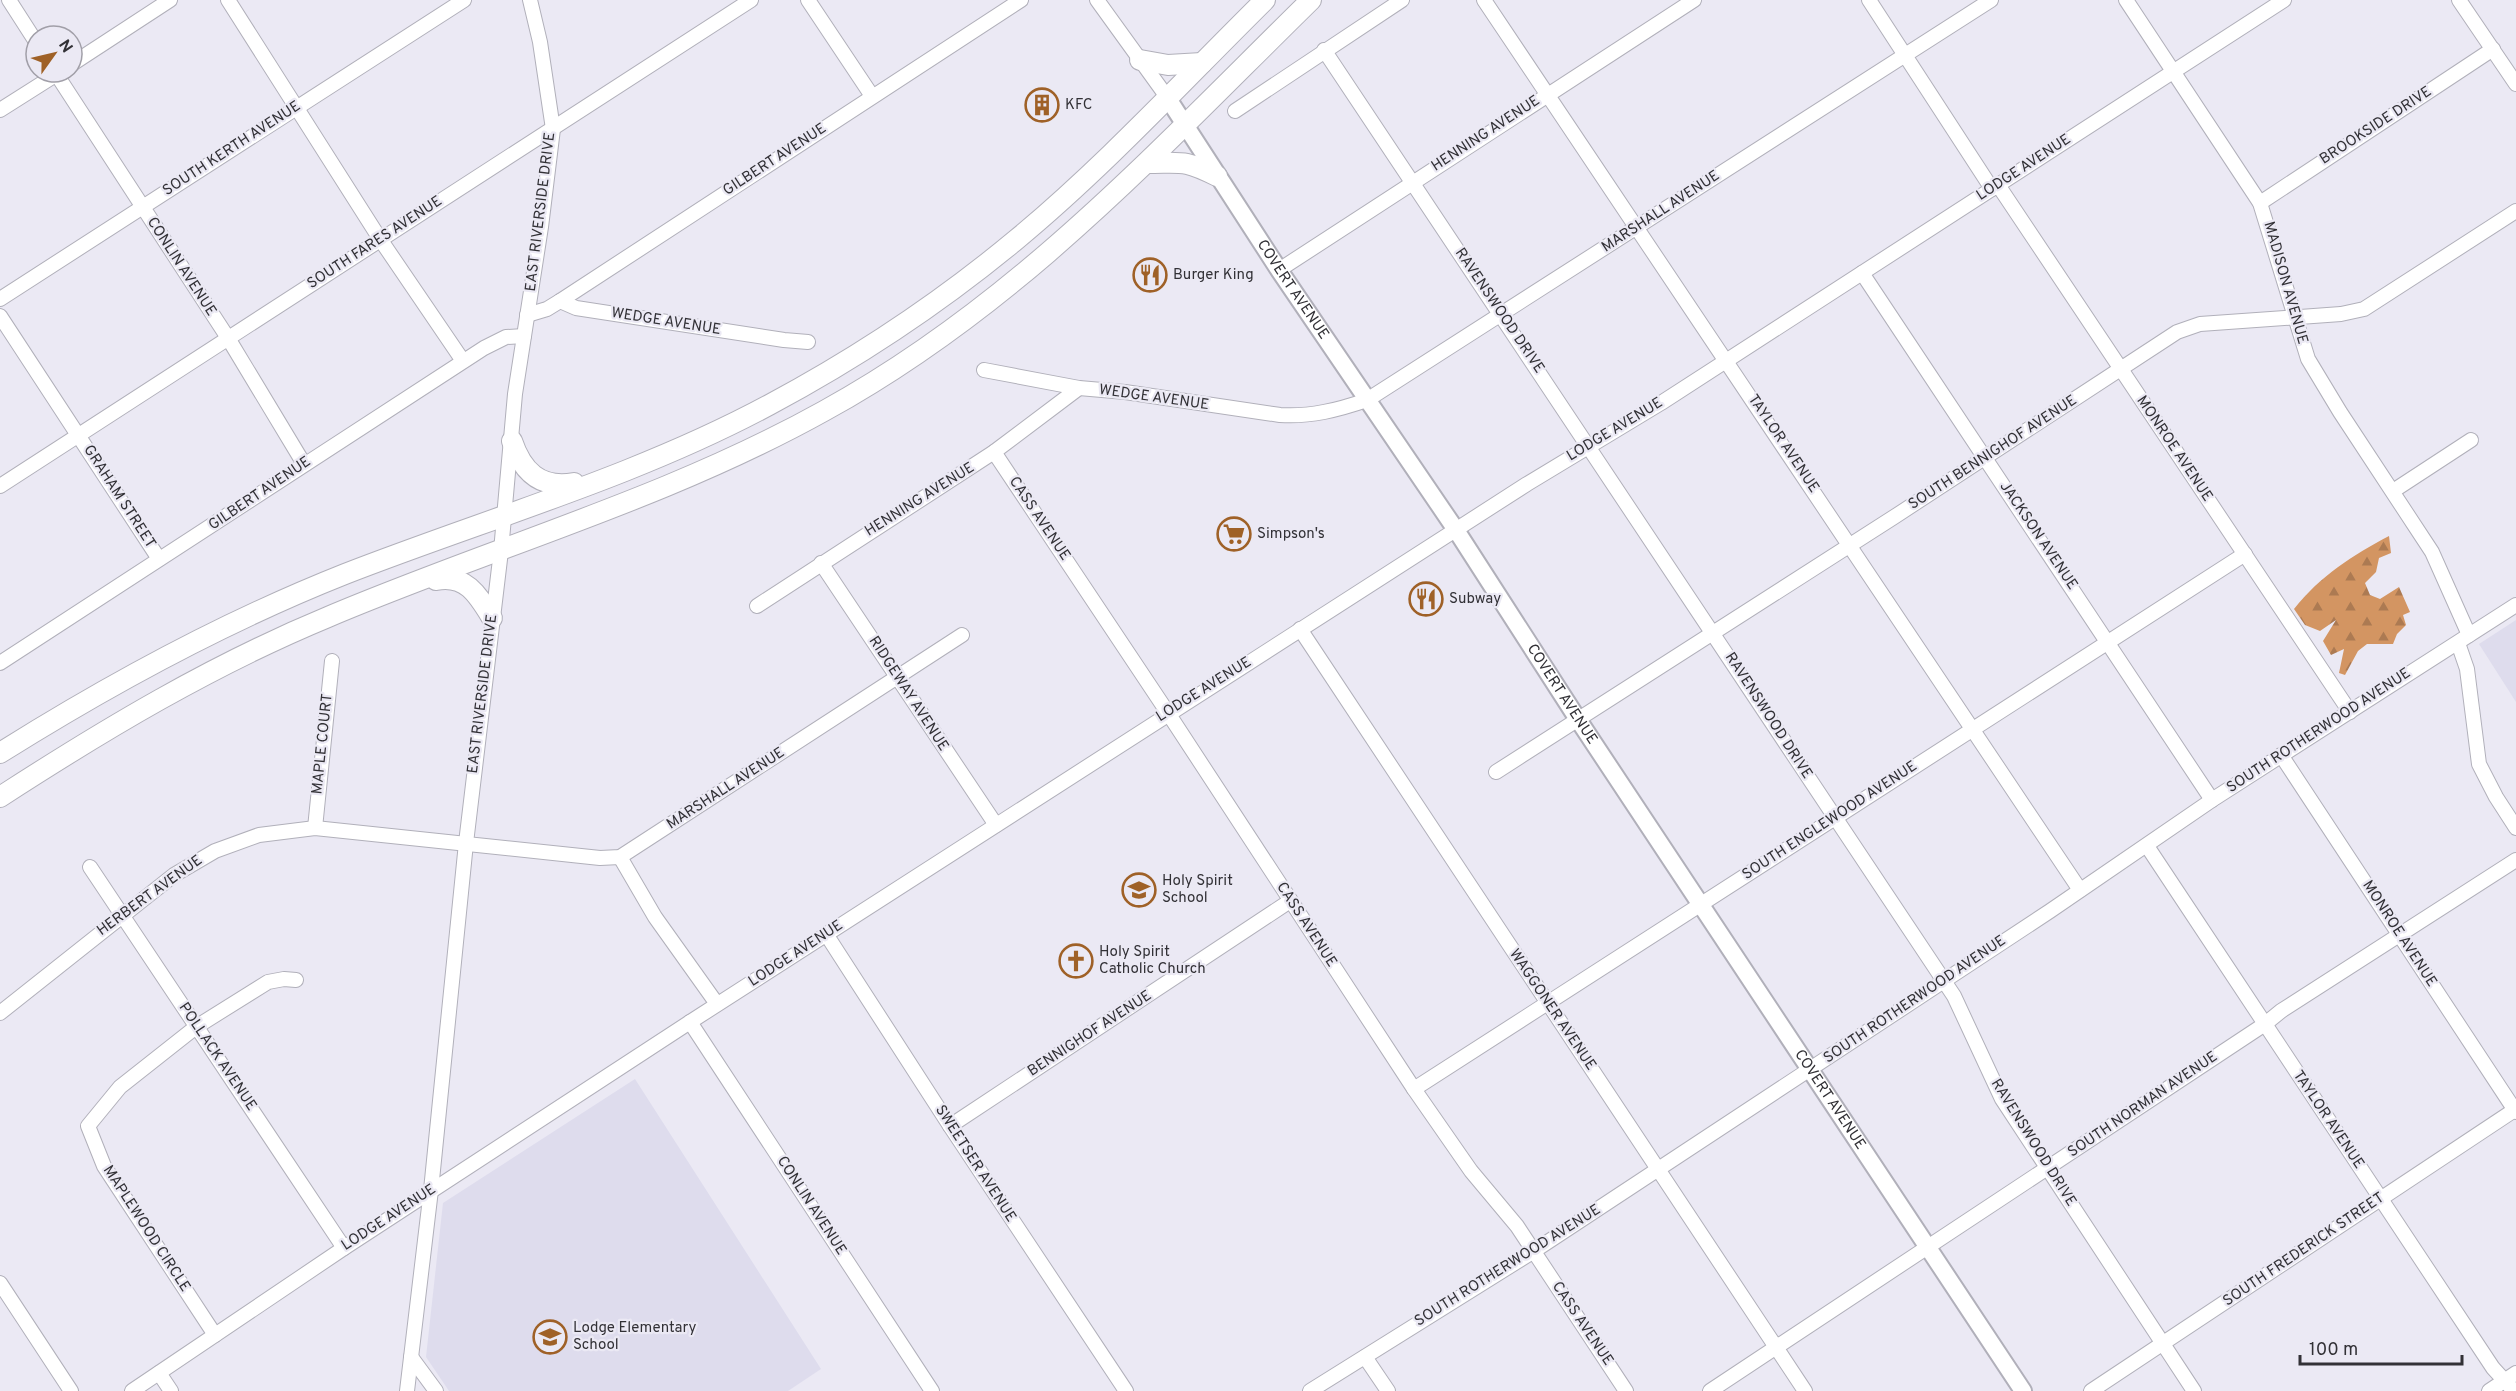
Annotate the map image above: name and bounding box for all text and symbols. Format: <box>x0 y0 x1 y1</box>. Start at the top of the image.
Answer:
north arrow <box>24 24 84 84</box>
text: N <box>53 36 76 57</box>
street label: BROOKSIDE DRIVE <box>2316 83 2436 169</box>
building icon: KFC <box>1024 87 1060 123</box>
street label: HENNING AVENUE <box>1428 92 1544 176</box>
place label: KFC <box>1065 96 1093 115</box>
street label: SOUTH KERTH AVENUE <box>159 97 305 201</box>
street label: GILBERT AVENUE <box>720 119 830 200</box>
street label: LODGE AVENUE <box>1973 130 2075 206</box>
street label: EAST RIVERSIDE DRIVE <box>522 131 560 293</box>
street label: MARSHALL AVENUE <box>1598 167 1724 257</box>
street label: SOUTH FARES AVENUE <box>304 192 446 294</box>
street label: CONLIN AVENUE <box>142 214 220 320</box>
street label: MADISON AVENUE <box>2258 220 2312 346</box>
street label: COVERT AVENUE <box>1253 236 1333 343</box>
street label: RAVENSWOOD DRIVE <box>1450 245 1548 377</box>
restaurant icon: Burger King <box>1132 257 1168 293</box>
place label: Burger King <box>1173 266 1254 285</box>
street label: WEDGE AVENUE <box>610 304 722 340</box>
street label: WEDGE AVENUE <box>1098 381 1210 415</box>
street label: TAYLOR AVENUE <box>1743 391 1823 497</box>
street label: SOUTH BENNIGHOF AVENUE <box>1905 391 2081 515</box>
street label: MONROE AVENUE <box>2132 393 2216 505</box>
street label: LODGE AVENUE <box>1563 394 1667 466</box>
street label: GRAHAM STREET <box>79 442 159 552</box>
street label: GILBERT AVENUE <box>205 453 315 535</box>
street label: HENNING AVENUE <box>862 459 978 541</box>
street label: CASS AVENUE <box>1004 473 1074 565</box>
street label: JACKSON AVENUE <box>1995 478 2081 594</box>
supermarket icon: Simpson's <box>1216 516 1252 552</box>
place label: Simpson's <box>1257 525 1325 544</box>
restaurant icon: Subway <box>1408 581 1444 617</box>
place label: Subway <box>1449 590 1501 609</box>
street label: EAST RIVERSIDE DRIVE <box>464 613 502 775</box>
street label: RIDGEWAY AVENUE <box>864 633 952 755</box>
street label: COVERT AVENUE <box>1522 640 1601 748</box>
street label: RAVENSWOOD DRIVE <box>1720 649 1816 783</box>
street label: LODGE AVENUE <box>1153 653 1255 727</box>
street label: SOUTH ROTHERWOOD AVENUE <box>2223 664 2415 798</box>
street label: MAPLE COURT <box>308 693 338 795</box>
street label: MARSHALL AVENUE <box>663 744 789 834</box>
street label: SOUTH ENGLEWOOD AVENUE <box>1739 757 1921 885</box>
street label: HERBERT AVENUE <box>94 851 206 941</box>
school or university icon: Holy Spirit School <box>1121 872 1157 908</box>
place label: Holy Spirit School <box>1162 872 1233 908</box>
street label: MONROE AVENUE <box>2357 877 2441 991</box>
street label: CASS AVENUE <box>1272 879 1340 971</box>
street label: LODGE AVENUE <box>745 916 847 992</box>
street label: SOUTH ROTHERWOOD AVENUE <box>1820 932 2010 1068</box>
church icon: Holy Spirit Catholic Church <box>1058 943 1094 979</box>
place label: Holy Spirit Catholic Church <box>1099 943 1206 979</box>
street label: WAGGONER AVENUE <box>1504 946 1600 1074</box>
street label: BENNIGHOF AVENUE <box>1024 987 1156 1081</box>
street label: POLLACK AVENUE <box>174 999 260 1115</box>
street label: COVERT AVENUE <box>1790 1046 1870 1153</box>
street label: SOUTH NORMAN AVENUE <box>2064 1048 2222 1162</box>
street label: TAYLOR AVENUE <box>2288 1067 2368 1173</box>
street label: RAVENSWOOD DRIVE <box>1986 1076 2080 1210</box>
street label: SWEETSER AVENUE <box>930 1102 1020 1226</box>
street label: CONLIN AVENUE <box>772 1153 850 1259</box>
street label: MAPLEWOOD CIRCLE <box>98 1162 194 1296</box>
street label: LODGE AVENUE <box>338 1180 440 1256</box>
street label: SOUTH FREDERICK STREET <box>2220 1189 2388 1311</box>
street label: SOUTH ROTHERWOOD AVENUE <box>1411 1201 1605 1331</box>
street label: CASS AVENUE <box>1547 1278 1617 1370</box>
school or university icon: Lodge Elementary School <box>532 1319 568 1355</box>
place label: Lodge Elementary School <box>573 1319 696 1355</box>
scale bar <box>2300 1328 2462 1366</box>
text: 100 m <box>2309 1339 2358 1362</box>

